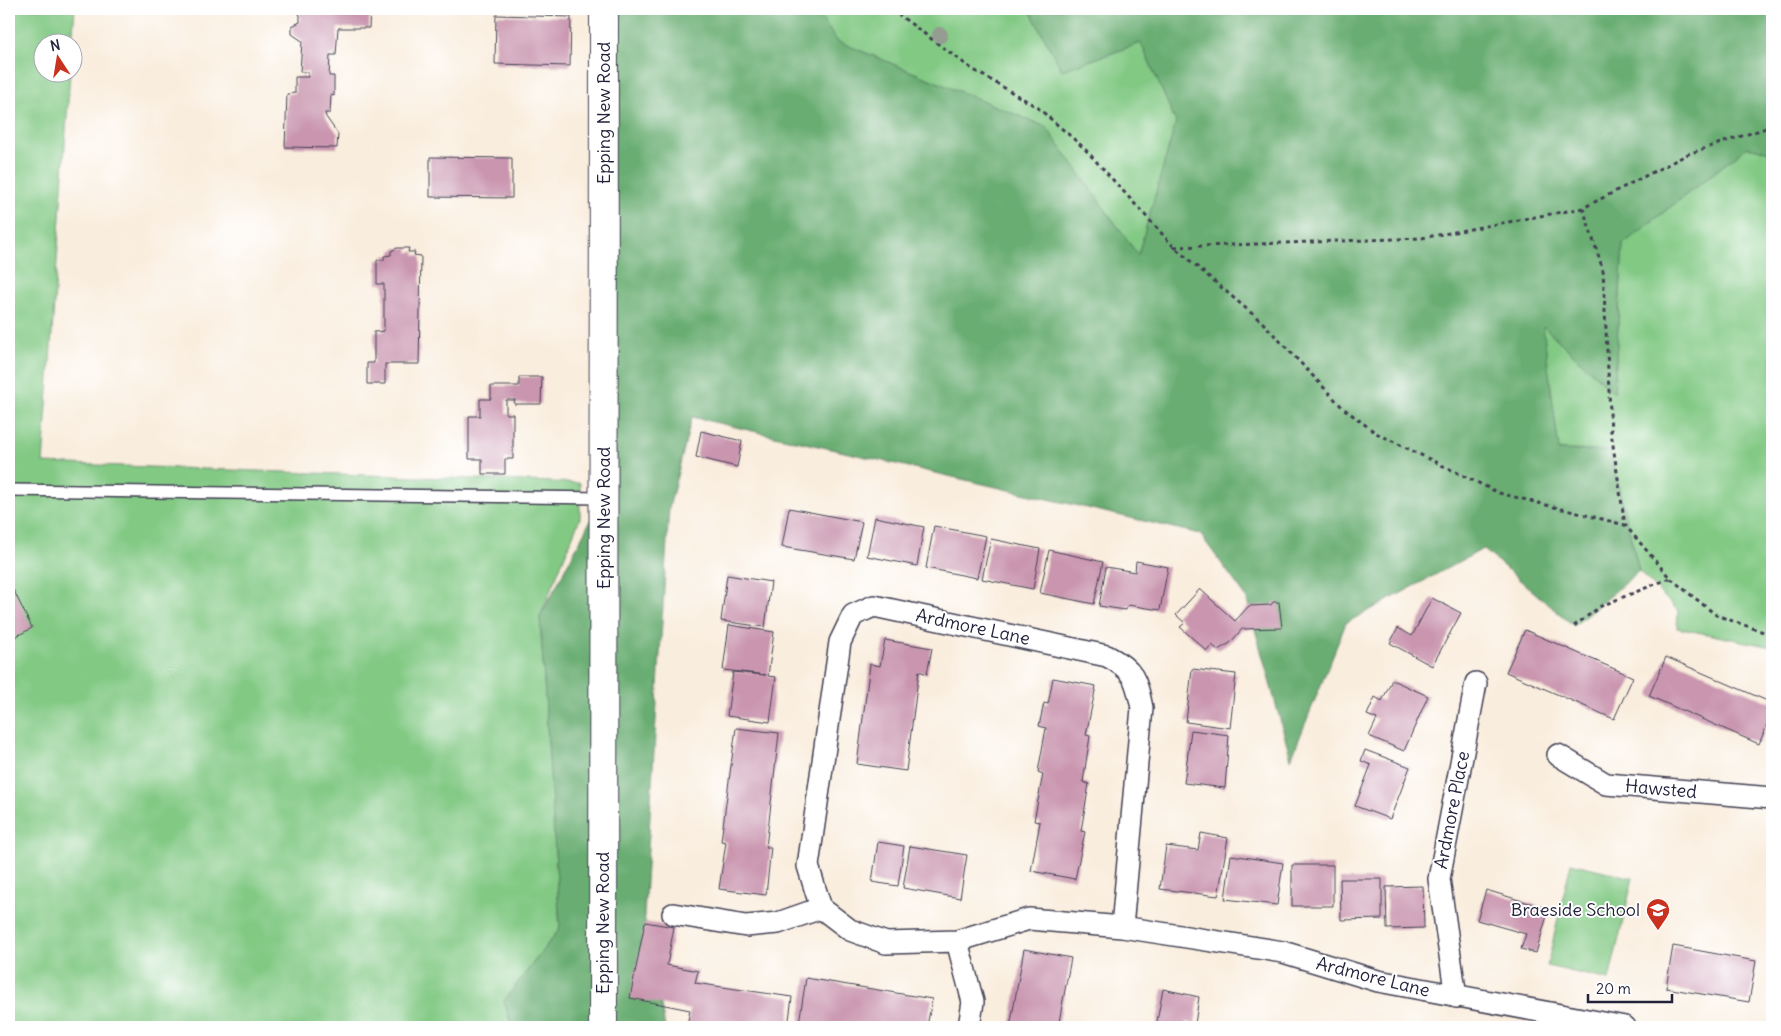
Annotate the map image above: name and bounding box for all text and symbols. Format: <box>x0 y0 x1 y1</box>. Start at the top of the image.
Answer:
north arrow <box>32 32 82 82</box>
text: N <box>49 35 62 55</box>
street label: Epping New Road <box>592 41 615 184</box>
street label: Epping New Road <box>592 446 615 589</box>
street label: Ardmore Lane <box>914 603 1032 650</box>
street label: Ardmore Place <box>1429 749 1474 871</box>
street label: Hawsted <box>1624 774 1698 803</box>
street label: Epping New Road <box>591 851 614 994</box>
school or university icon: Braeside School <box>1645 897 1671 931</box>
place label: Braeside School <box>1511 898 1640 921</box>
street label: Ardmore Lane <box>1314 951 1432 1002</box>
scale bar <box>1588 971 1672 1003</box>
text: 20 m <box>1596 979 1631 998</box>

